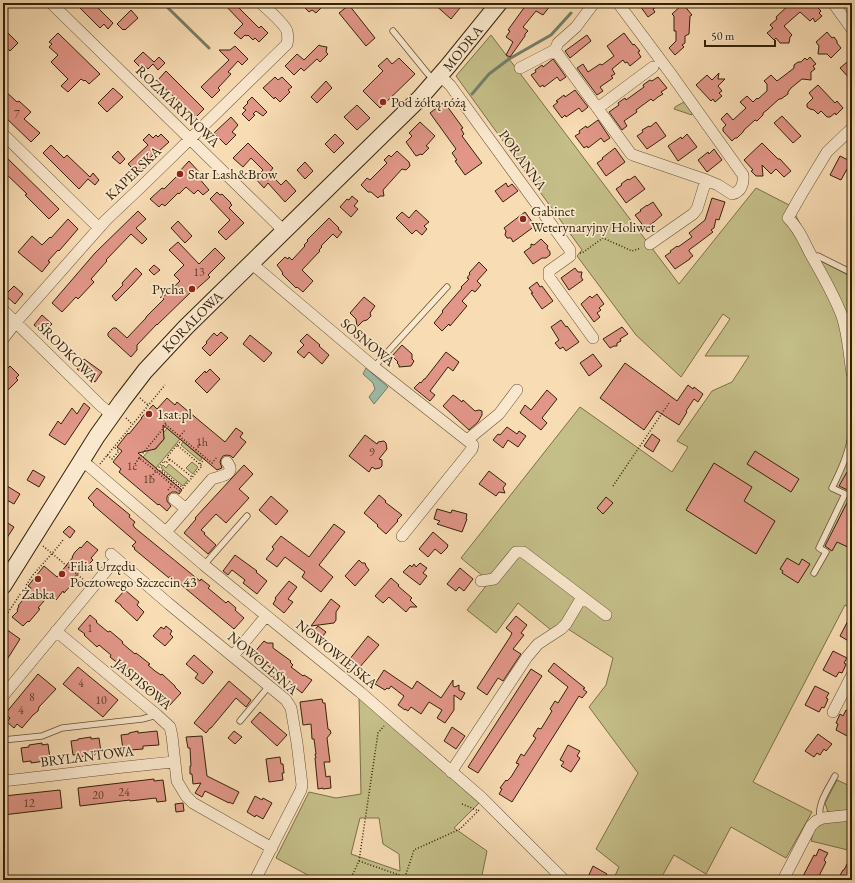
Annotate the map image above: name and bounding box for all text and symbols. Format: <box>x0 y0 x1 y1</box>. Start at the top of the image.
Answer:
street label: MODRA <box>439 21 487 75</box>
scale bar <box>705 22 775 48</box>
text: 50 m <box>711 28 735 44</box>
street label: ROZMARYNOWA <box>132 61 224 151</box>
place label: Pod żółtą różą <box>391 93 466 111</box>
marker: Pod żółtą różą <box>378 97 388 107</box>
house number: 7 <box>14 106 20 122</box>
street label: PORANNA <box>495 126 551 194</box>
street label: KAPERSKA <box>101 142 165 204</box>
place label: Star Lash&Brow <box>188 165 278 183</box>
marker: Star Lash&Brow <box>175 169 185 179</box>
place label: Gabinet Weterynaryjny Holiwet <box>531 202 656 236</box>
marker: Gabinet Weterynaryjny Holiwet <box>518 214 528 224</box>
house number: 13 <box>193 264 205 280</box>
place label: Pycha <box>152 280 184 298</box>
marker: Pycha <box>187 284 197 294</box>
street label: KORALOWA <box>158 287 227 356</box>
street label: SOSNOWA <box>337 314 399 370</box>
street label: ŚRODKOWA <box>34 318 102 386</box>
place label: 1sat.pl <box>157 405 192 423</box>
marker: 1sat.pl <box>144 409 154 419</box>
house number: 1h <box>196 434 208 450</box>
house number: 9 <box>369 444 375 460</box>
house number: 1c <box>127 458 137 474</box>
house number: 1b <box>143 471 155 487</box>
place label: Filia Urzędu Pocztowego Szczecin 43 <box>70 557 197 591</box>
marker: Filia Urzędu Pocztowego Szczecin 43 <box>57 569 67 579</box>
marker: Żabka <box>33 574 43 584</box>
place label: Żabka <box>21 585 55 603</box>
street label: NOWOWIEJSKA <box>293 616 382 693</box>
house number: 1 <box>87 620 93 636</box>
street label: NOWOLEŚNA <box>224 627 302 699</box>
street label: JASPISOWA <box>109 654 176 714</box>
house number: 4 <box>78 675 84 691</box>
house number: 8 <box>29 689 35 705</box>
house number: 10 <box>95 692 107 708</box>
house number: 4 <box>18 702 24 718</box>
street label: BRYLANTOWA <box>39 741 135 771</box>
house number: 24 <box>118 784 130 800</box>
house number: 20 <box>92 787 104 803</box>
house number: 12 <box>23 795 35 811</box>

